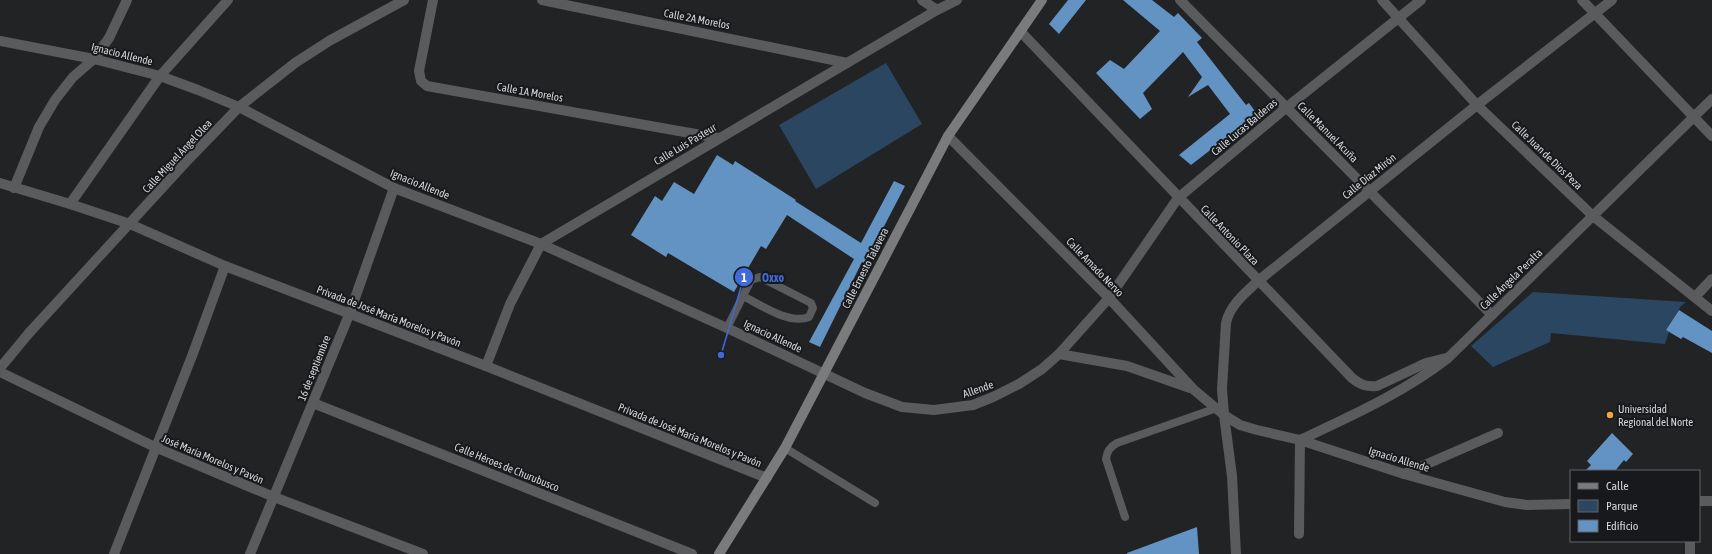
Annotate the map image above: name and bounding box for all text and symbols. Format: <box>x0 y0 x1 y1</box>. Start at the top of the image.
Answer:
street label: Calle 2A Morelos <box>663 7 731 31</box>
street label: Ignacio Allende <box>90 41 154 67</box>
street label: Calle 1A Morelos <box>496 80 564 104</box>
street label: Calle Lucas Balderas <box>1209 96 1279 158</box>
street label: Calle Manuel Acuña <box>1295 99 1361 165</box>
street label: Calle Miguel Ángel Olea <box>140 117 214 195</box>
street label: Calle Juan de Dios Peza <box>1509 118 1585 192</box>
street label: Calle Luis Pasteur <box>652 120 719 167</box>
street label: Calle Díaz Mirón <box>1340 151 1398 201</box>
street label: Ignacio Allende <box>389 167 451 201</box>
street label: Calle Antonio Plaza <box>1198 203 1262 267</box>
street label: Calle Ernesto Talavera <box>839 226 891 310</box>
street label: Calle Amado Nervo <box>1064 235 1126 299</box>
street label: Calle Ángela Peralta <box>1477 246 1545 312</box>
callout: Oxxo <box>734 265 792 289</box>
text: 1 <box>741 271 747 285</box>
text: Oxxo <box>762 271 784 285</box>
street label: Privada de José María Morelos y Pavón <box>315 283 463 349</box>
street label: Ignacio Allende <box>742 317 804 355</box>
street label: 16 de septiembre <box>295 333 333 403</box>
street label: Allende <box>961 378 995 400</box>
street label: Privada de José María Morelos y Pavón <box>617 401 763 469</box>
place label: Universidad Regional del Norte <box>1618 403 1693 428</box>
marker: Universidad Regional del Norte <box>1605 410 1615 420</box>
street label: José María Morelos y Pavón <box>160 432 266 486</box>
street label: Calle Héroes de Churubusco <box>453 440 561 494</box>
street label: Ignacio Allende <box>1367 444 1431 474</box>
legend <box>1570 470 1700 542</box>
text: Calle <box>1606 479 1629 493</box>
text: Parque <box>1606 499 1638 513</box>
text: Edificio <box>1606 519 1639 533</box>

